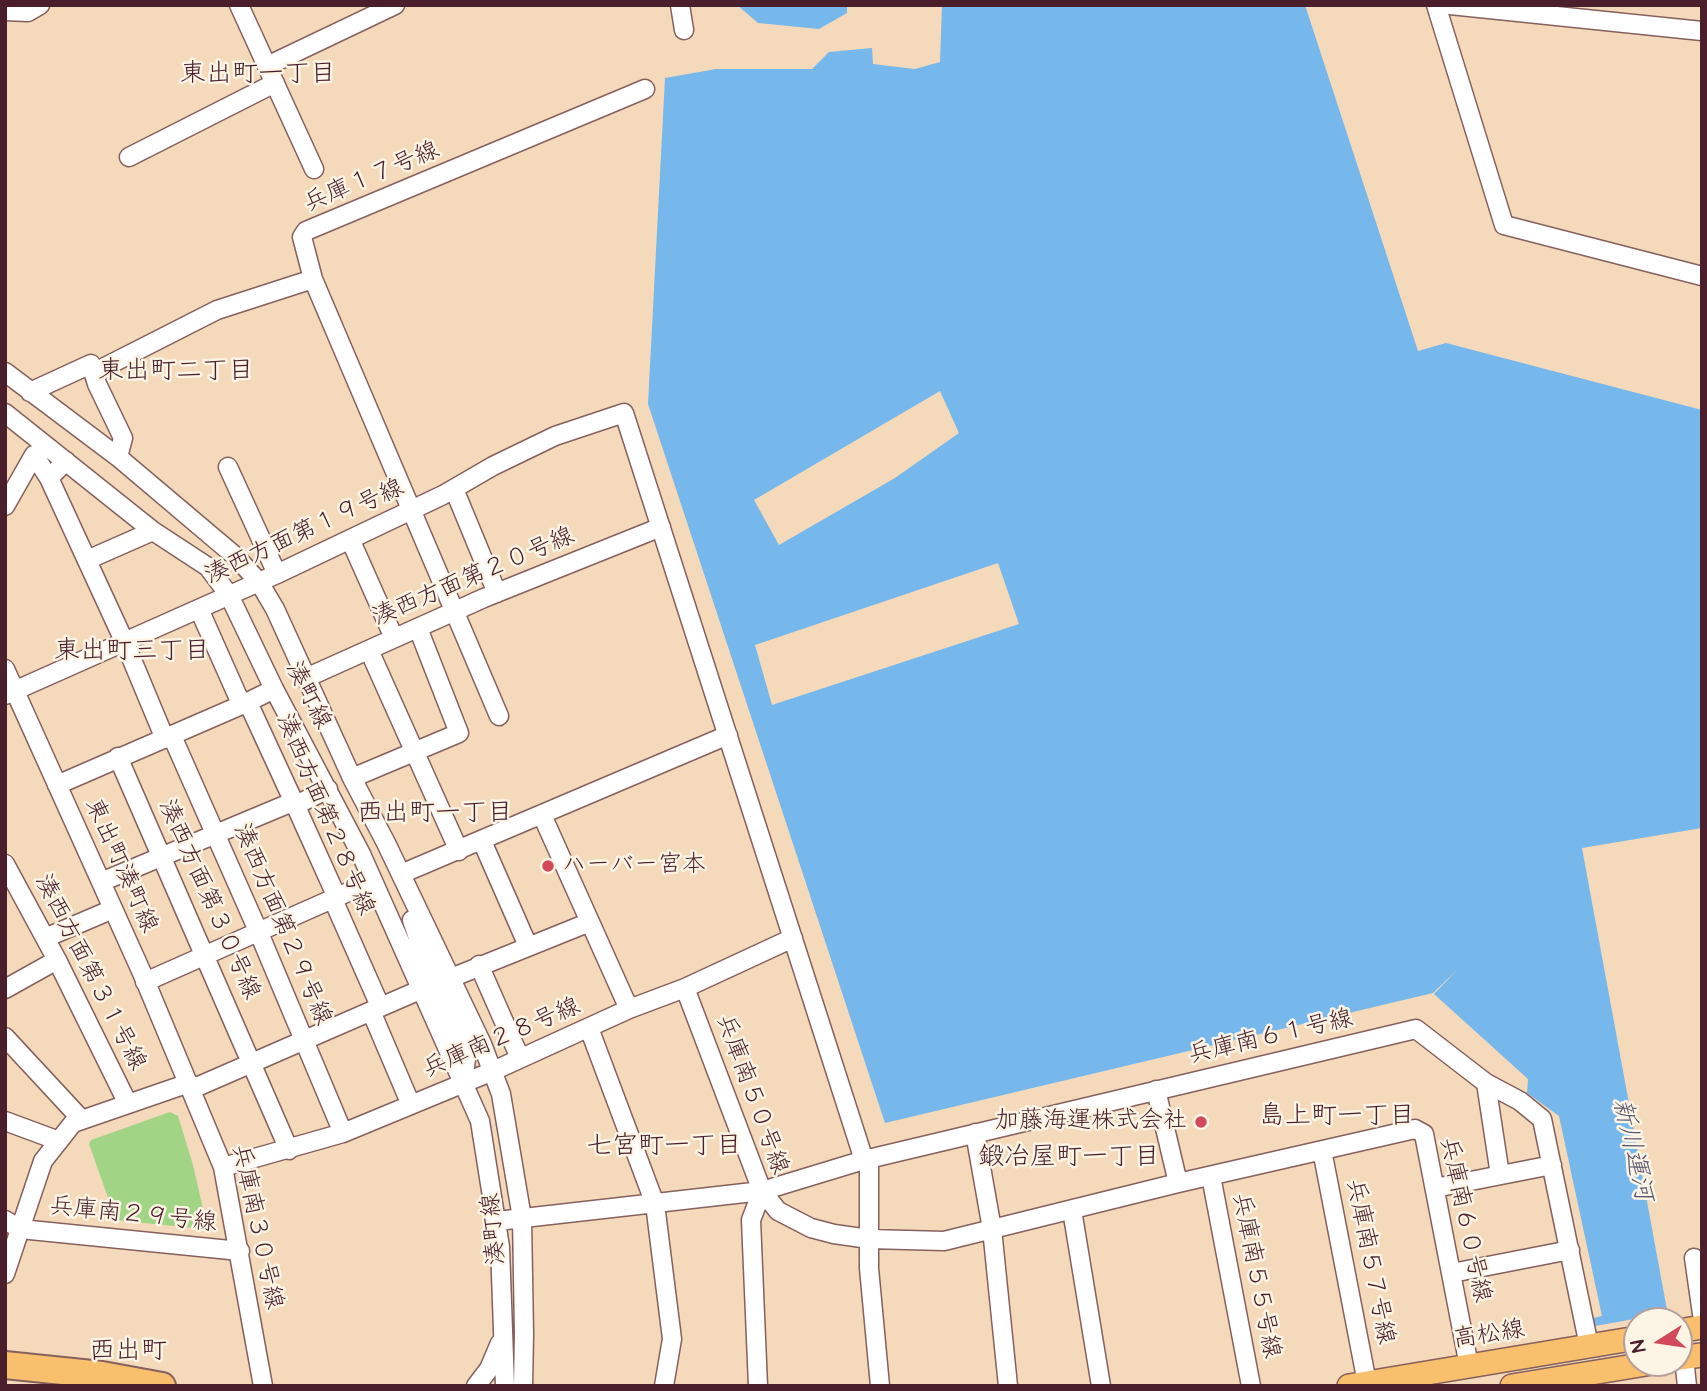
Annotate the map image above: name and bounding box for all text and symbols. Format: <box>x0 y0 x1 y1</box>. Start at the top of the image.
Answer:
district label: 東出町一丁目 <box>180 60 336 92</box>
street label: 兵庫１７号線 <box>300 137 444 219</box>
district label: 東出町二丁目 <box>98 357 254 389</box>
street label: 湊西方面第１９号線 <box>201 474 409 592</box>
street label: 湊西方面第２０号線 <box>369 523 579 633</box>
district label: 東出町三丁目 <box>54 637 210 669</box>
street label: 湊町線 <box>278 657 336 735</box>
street label: 湊西方面第２８号線 <box>269 710 379 920</box>
street label: 東出町湊町線 <box>78 794 162 938</box>
street label: 湊西方面第３０号線 <box>151 795 265 1005</box>
district label: 西出町一丁目 <box>357 799 513 831</box>
street label: 湊西方面第２９号線 <box>226 820 336 1030</box>
place label: ハーバー宮本 <box>562 852 706 880</box>
marker: ハーバー宮本 <box>540 858 556 874</box>
street label: 湊西方面第３１号線 <box>27 870 151 1076</box>
street label: 兵庫南２８号線 <box>419 993 585 1085</box>
street label: 兵庫南６１号線 <box>1186 1005 1356 1071</box>
street label: 兵庫南５０号線 <box>709 1011 793 1179</box>
water label: 新川運河 <box>1604 1096 1658 1204</box>
district label: 島上町一丁目 <box>1259 1102 1415 1134</box>
place label: 加藤海運株式会社 <box>995 1108 1187 1136</box>
marker: 加藤海運株式会社 <box>1193 1114 1209 1130</box>
district label: 七宮町一丁目 <box>586 1132 742 1164</box>
street label: 兵庫南６０号線 <box>1432 1135 1496 1305</box>
street label: 兵庫南３０号線 <box>224 1142 288 1312</box>
district label: 鍛冶屋町一丁目 <box>978 1143 1160 1175</box>
street label: 兵庫南５７号線 <box>1339 1177 1399 1347</box>
street label: 兵庫南５５号線 <box>1225 1191 1285 1361</box>
street label: 湊町線 <box>478 1192 512 1266</box>
street label: 兵庫南２９号線 <box>48 1193 218 1239</box>
north arrow <box>1623 1307 1693 1377</box>
street label: 高松線 <box>1451 1316 1527 1356</box>
district label: 西出町 <box>89 1337 167 1369</box>
text: N <box>1624 1337 1653 1355</box>

